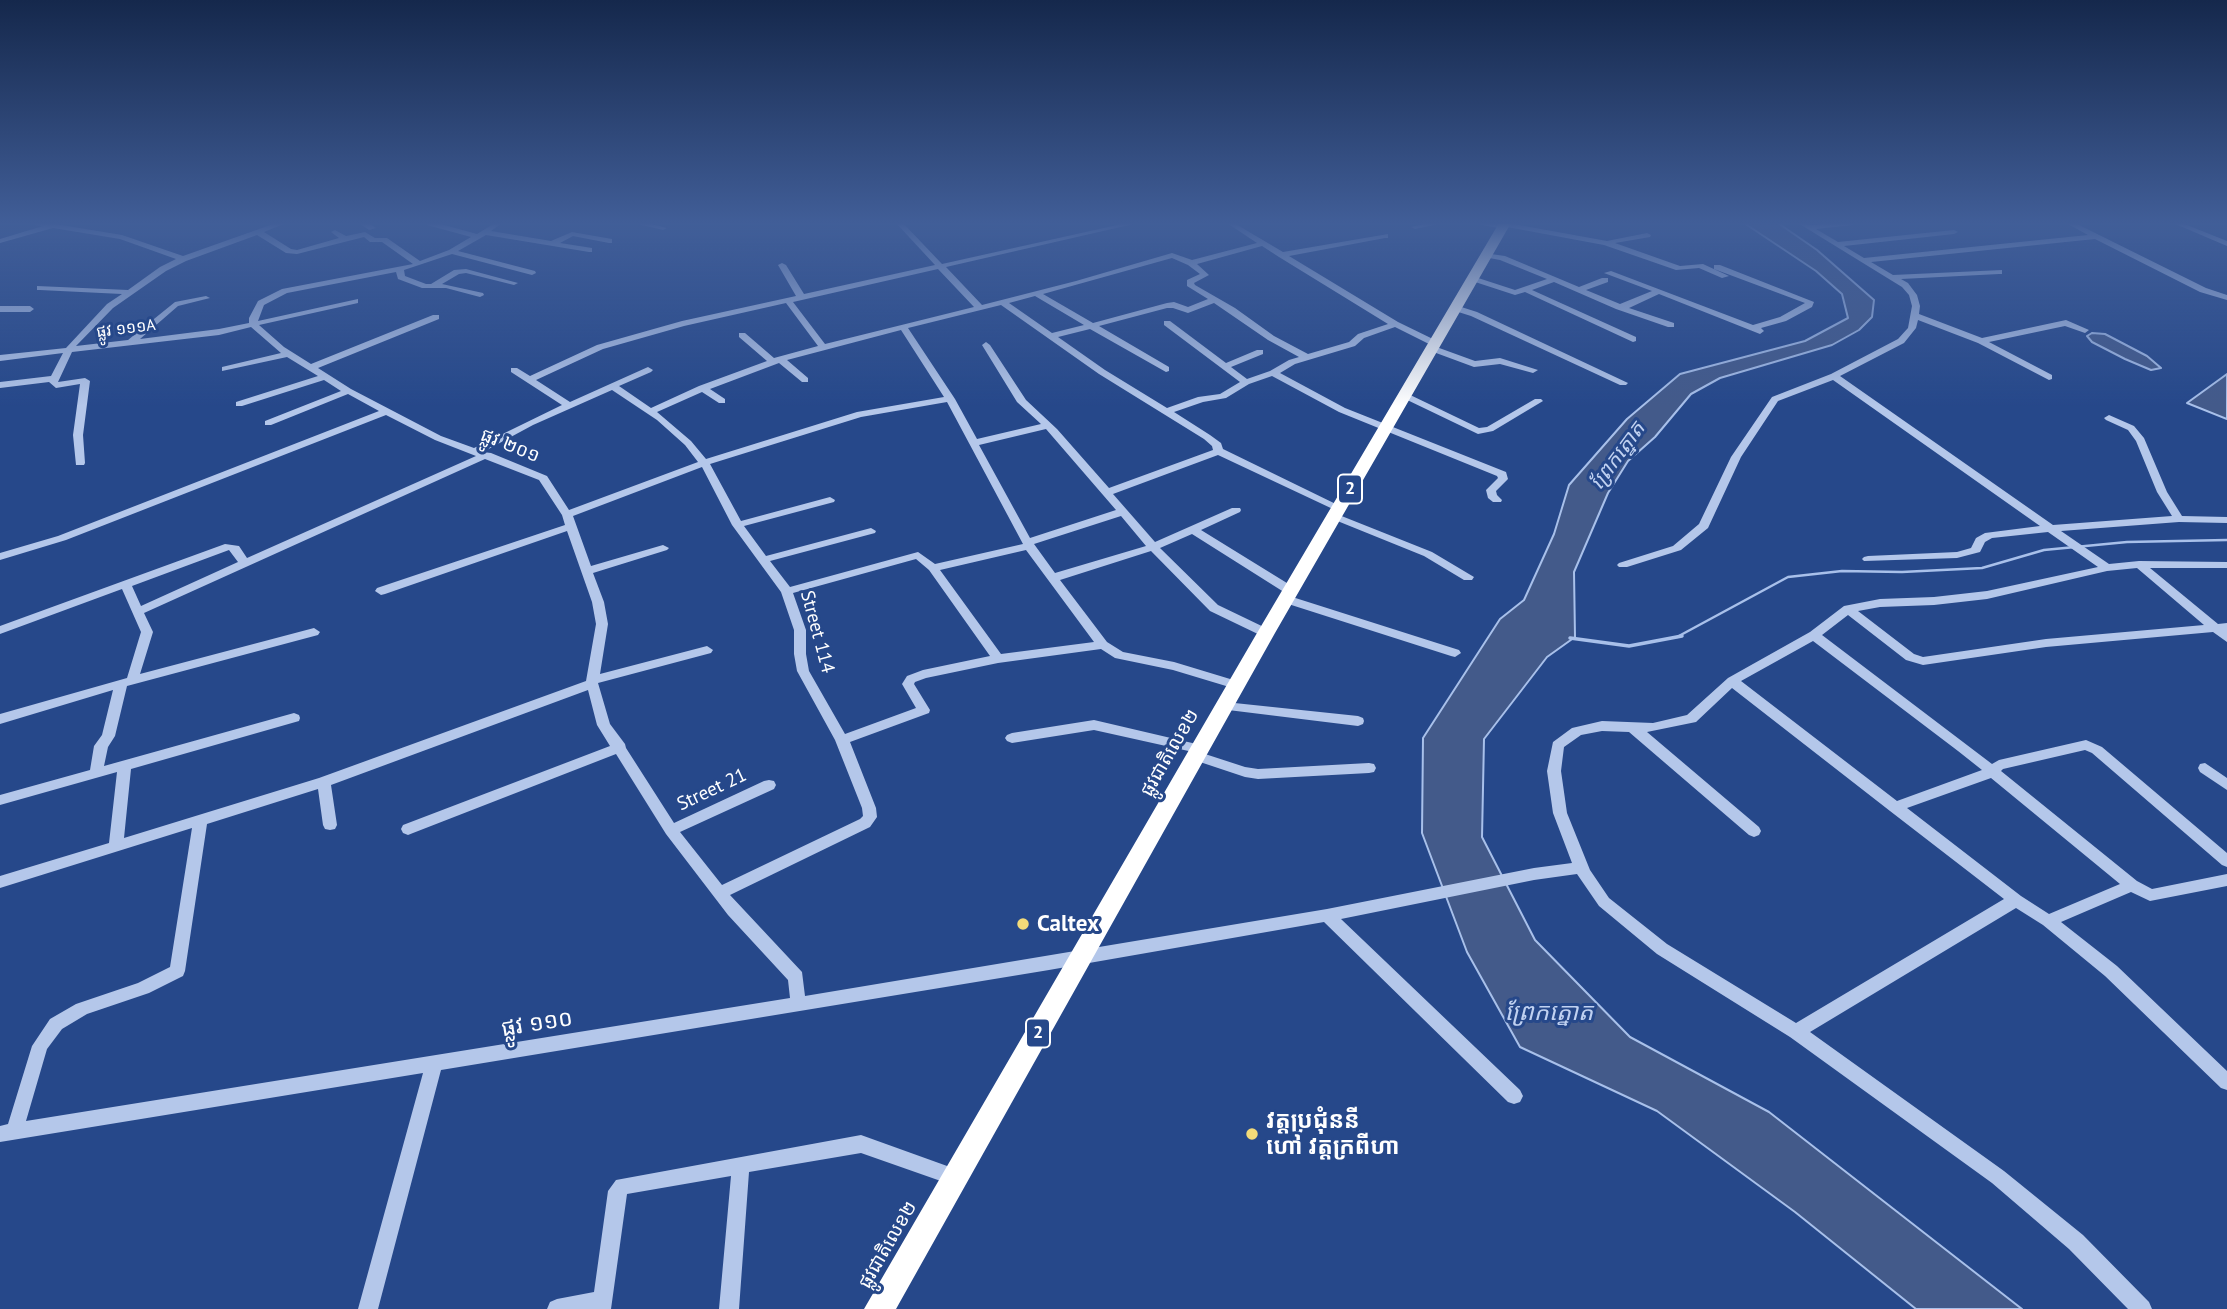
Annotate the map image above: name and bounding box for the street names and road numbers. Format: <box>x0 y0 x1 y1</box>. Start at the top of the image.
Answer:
street label: ផ្លូវ ១១១A <box>95 316 157 342</box>
street label: ផ្លូវ ២០១ <box>477 424 543 468</box>
road number: 2 <box>1338 475 1362 504</box>
street label: Street 114 <box>795 588 839 676</box>
street label: ផ្លូវជាតិលេខ២ <box>1136 705 1204 801</box>
street label: Street 21 <box>674 764 750 816</box>
street label: ផ្លូវ ១១០ <box>499 1005 575 1043</box>
road number: 2 <box>1026 1018 1050 1048</box>
street label: ផ្លូវជាតិលេខ២ <box>854 1197 922 1293</box>

